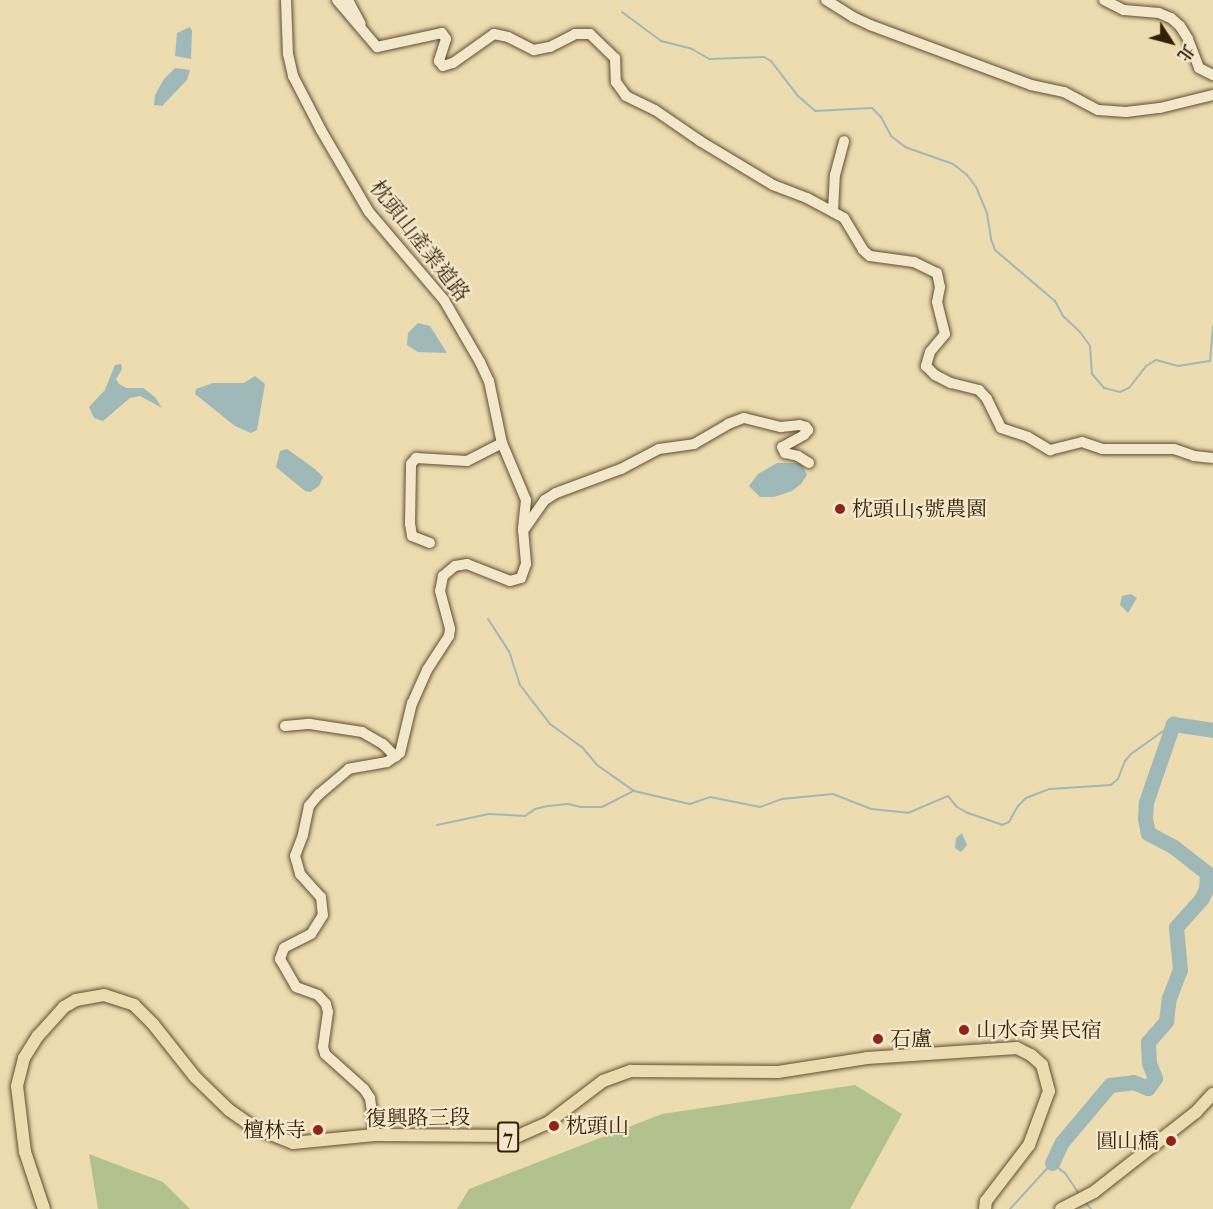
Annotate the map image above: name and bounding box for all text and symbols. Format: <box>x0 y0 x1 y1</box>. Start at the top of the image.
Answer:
north arrow <box>1141 12 1201 72</box>
text: 北 <box>1174 41 1198 65</box>
street label: 枕頭山產業道路 <box>365 175 475 307</box>
place label: 枕頭山5號農園 <box>852 496 987 522</box>
marker: 枕頭山5號農園 <box>833 502 847 516</box>
place label: 山水奇異民宿 <box>976 1017 1102 1043</box>
marker: 山水奇異民宿 <box>957 1023 971 1037</box>
place label: 石盧 <box>890 1026 932 1052</box>
marker: 石盧 <box>871 1032 885 1046</box>
street label: 復興路三段 <box>365 1104 471 1132</box>
place label: 枕頭山 <box>566 1113 629 1139</box>
place label: 檀林寺 <box>243 1117 306 1143</box>
marker: 枕頭山 <box>547 1119 561 1133</box>
road number: 7 <box>496 1120 520 1154</box>
marker: 檀林寺 <box>311 1123 325 1137</box>
place label: 圓山橋 <box>1096 1128 1159 1154</box>
marker: 圓山橋 <box>1164 1134 1178 1148</box>

